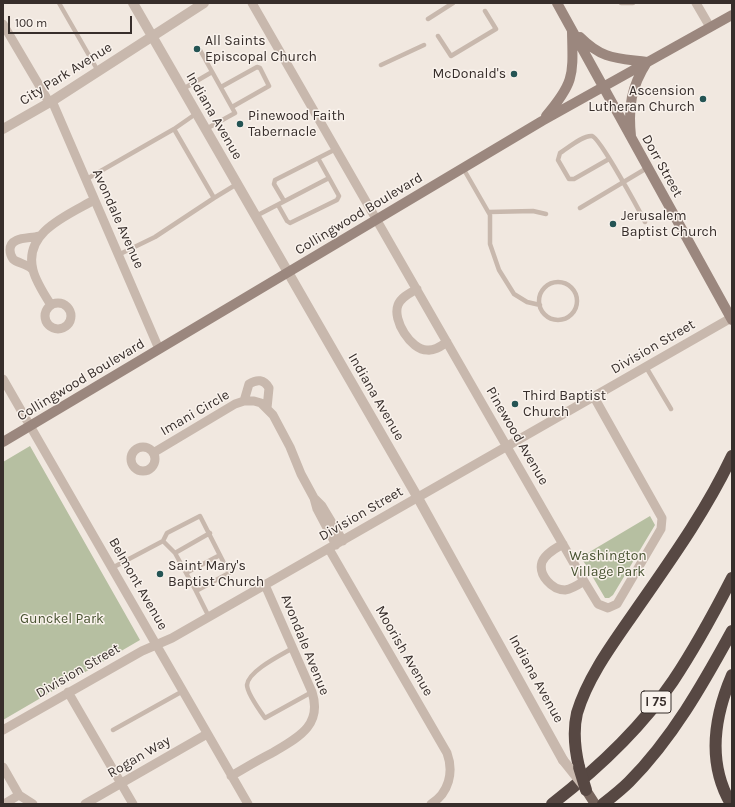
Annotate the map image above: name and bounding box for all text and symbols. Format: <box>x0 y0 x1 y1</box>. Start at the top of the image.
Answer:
scale bar <box>10 8 134 34</box>
text: 100 m <box>15 16 47 30</box>
place label: All Saints Episcopal Church <box>205 33 317 66</box>
street label: City Park Avenue <box>17 39 115 109</box>
marker: All Saints Episcopal Church <box>192 44 202 54</box>
place label: McDonald's <box>432 66 506 82</box>
street label: Indiana Avenue <box>182 69 246 163</box>
marker: McDonald's <box>509 69 519 79</box>
place label: Ascension Lutheran Church <box>588 83 695 116</box>
marker: Ascension Lutheran Church <box>698 94 708 104</box>
place label: Pinewood Faith Tabernacle <box>248 108 345 140</box>
marker: Pinewood Faith Tabernacle <box>235 119 245 129</box>
street label: Dorr Street <box>638 132 686 200</box>
street label: Avondale Avenue <box>88 167 148 271</box>
street label: Collingwood Boulevard <box>292 169 426 259</box>
place label: Jerusalem Baptist Church <box>621 208 717 240</box>
marker: Jerusalem Baptist Church <box>608 219 618 229</box>
street label: Division Street <box>608 316 698 378</box>
street label: Collingwood Boulevard <box>14 335 148 425</box>
street label: Indiana Avenue <box>344 350 408 444</box>
street label: Pinewood Avenue <box>482 384 552 488</box>
street label: Imani Circle <box>158 387 232 439</box>
place label: Third Baptist Church <box>523 388 606 420</box>
marker: Third Baptist Church <box>510 399 520 409</box>
street label: Division Street <box>316 483 406 545</box>
street label: Belmont Avenue <box>105 535 171 633</box>
park label: Washington Village Park <box>569 548 647 580</box>
place label: Saint Mary's Baptist Church <box>168 558 264 590</box>
marker: Saint Mary's Baptist Church <box>155 569 165 579</box>
street label: Avondale Avenue <box>277 592 333 698</box>
street label: Moorish Avenue <box>371 603 437 699</box>
park label: Gunckel Park <box>20 611 104 627</box>
street label: Indiana Avenue <box>505 632 567 726</box>
street label: Division Street <box>33 640 123 702</box>
road number: I 75 <box>641 691 671 713</box>
street label: Rogan Way <box>105 732 173 782</box>

